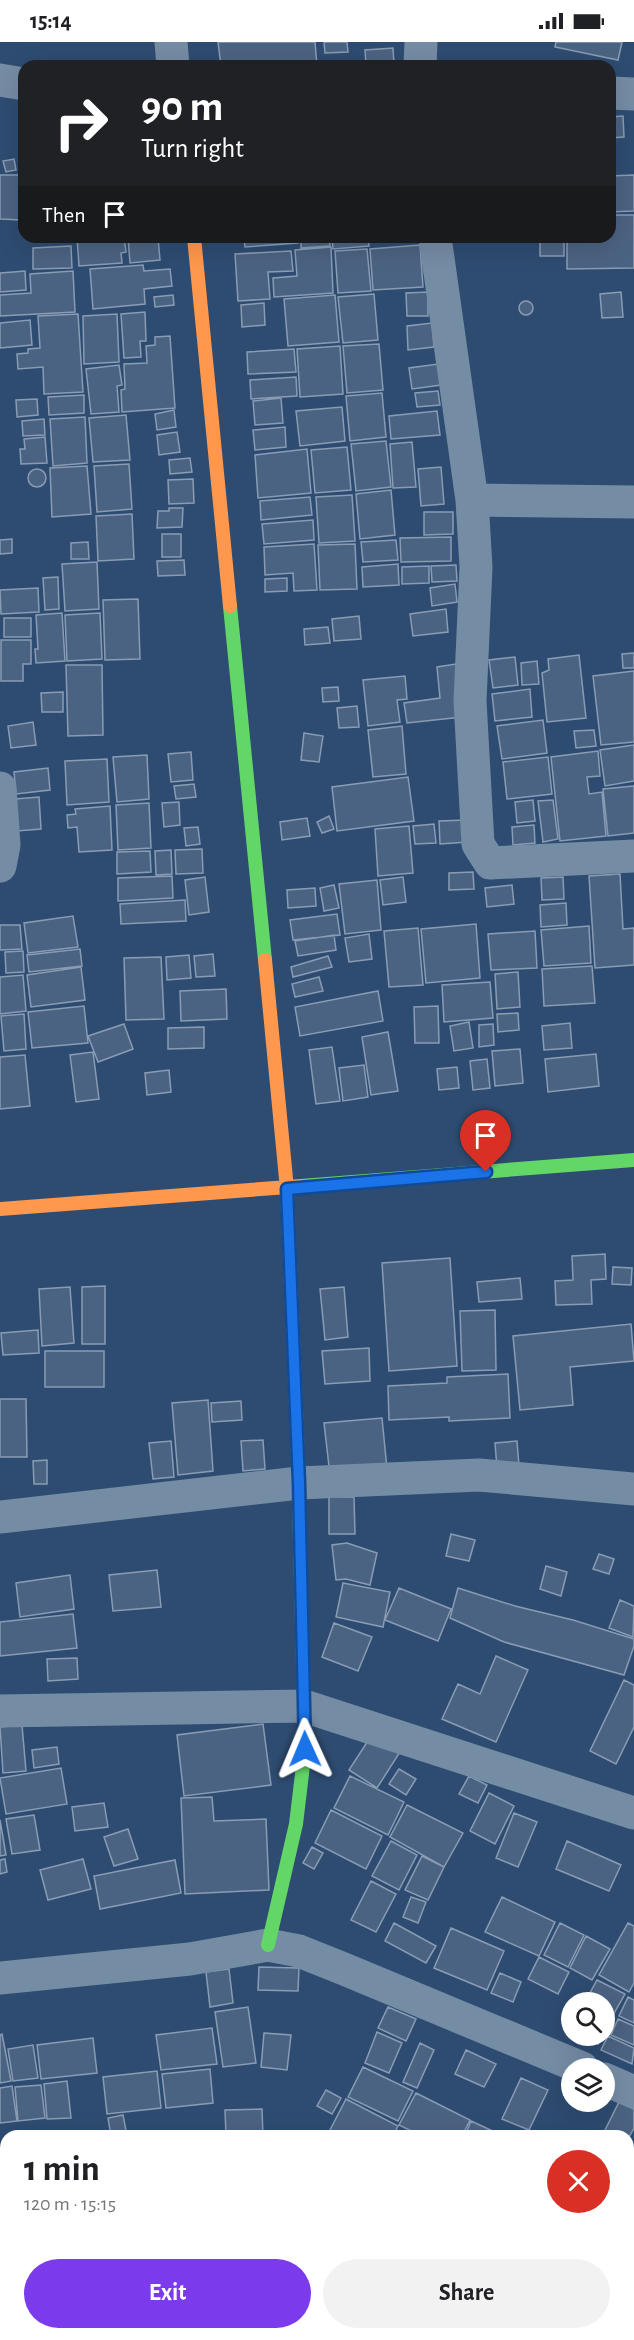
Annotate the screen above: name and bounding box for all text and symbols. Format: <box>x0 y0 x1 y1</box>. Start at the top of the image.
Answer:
text: 15:14 <box>30 10 71 32</box>
icon: right <box>42 84 120 162</box>
text: 90 m <box>141 86 223 128</box>
text: Turn right <box>141 135 244 162</box>
icon: arrive <box>98 198 131 231</box>
text: Then <box>42 204 86 226</box>
pin <box>460 1110 511 1172</box>
icon: arrive <box>469 1119 502 1152</box>
position arrow <box>273 1717 337 1781</box>
map controls <box>561 1992 615 2112</box>
button: search <box>561 1992 615 2046</box>
button: layers <box>561 2058 615 2112</box>
button: close <box>547 2150 610 2213</box>
text: 1 min <box>24 2151 100 2187</box>
text: 120 m · 15:15 <box>24 2194 116 2214</box>
button: Exit <box>24 2259 311 2328</box>
button: Share <box>323 2259 610 2328</box>

